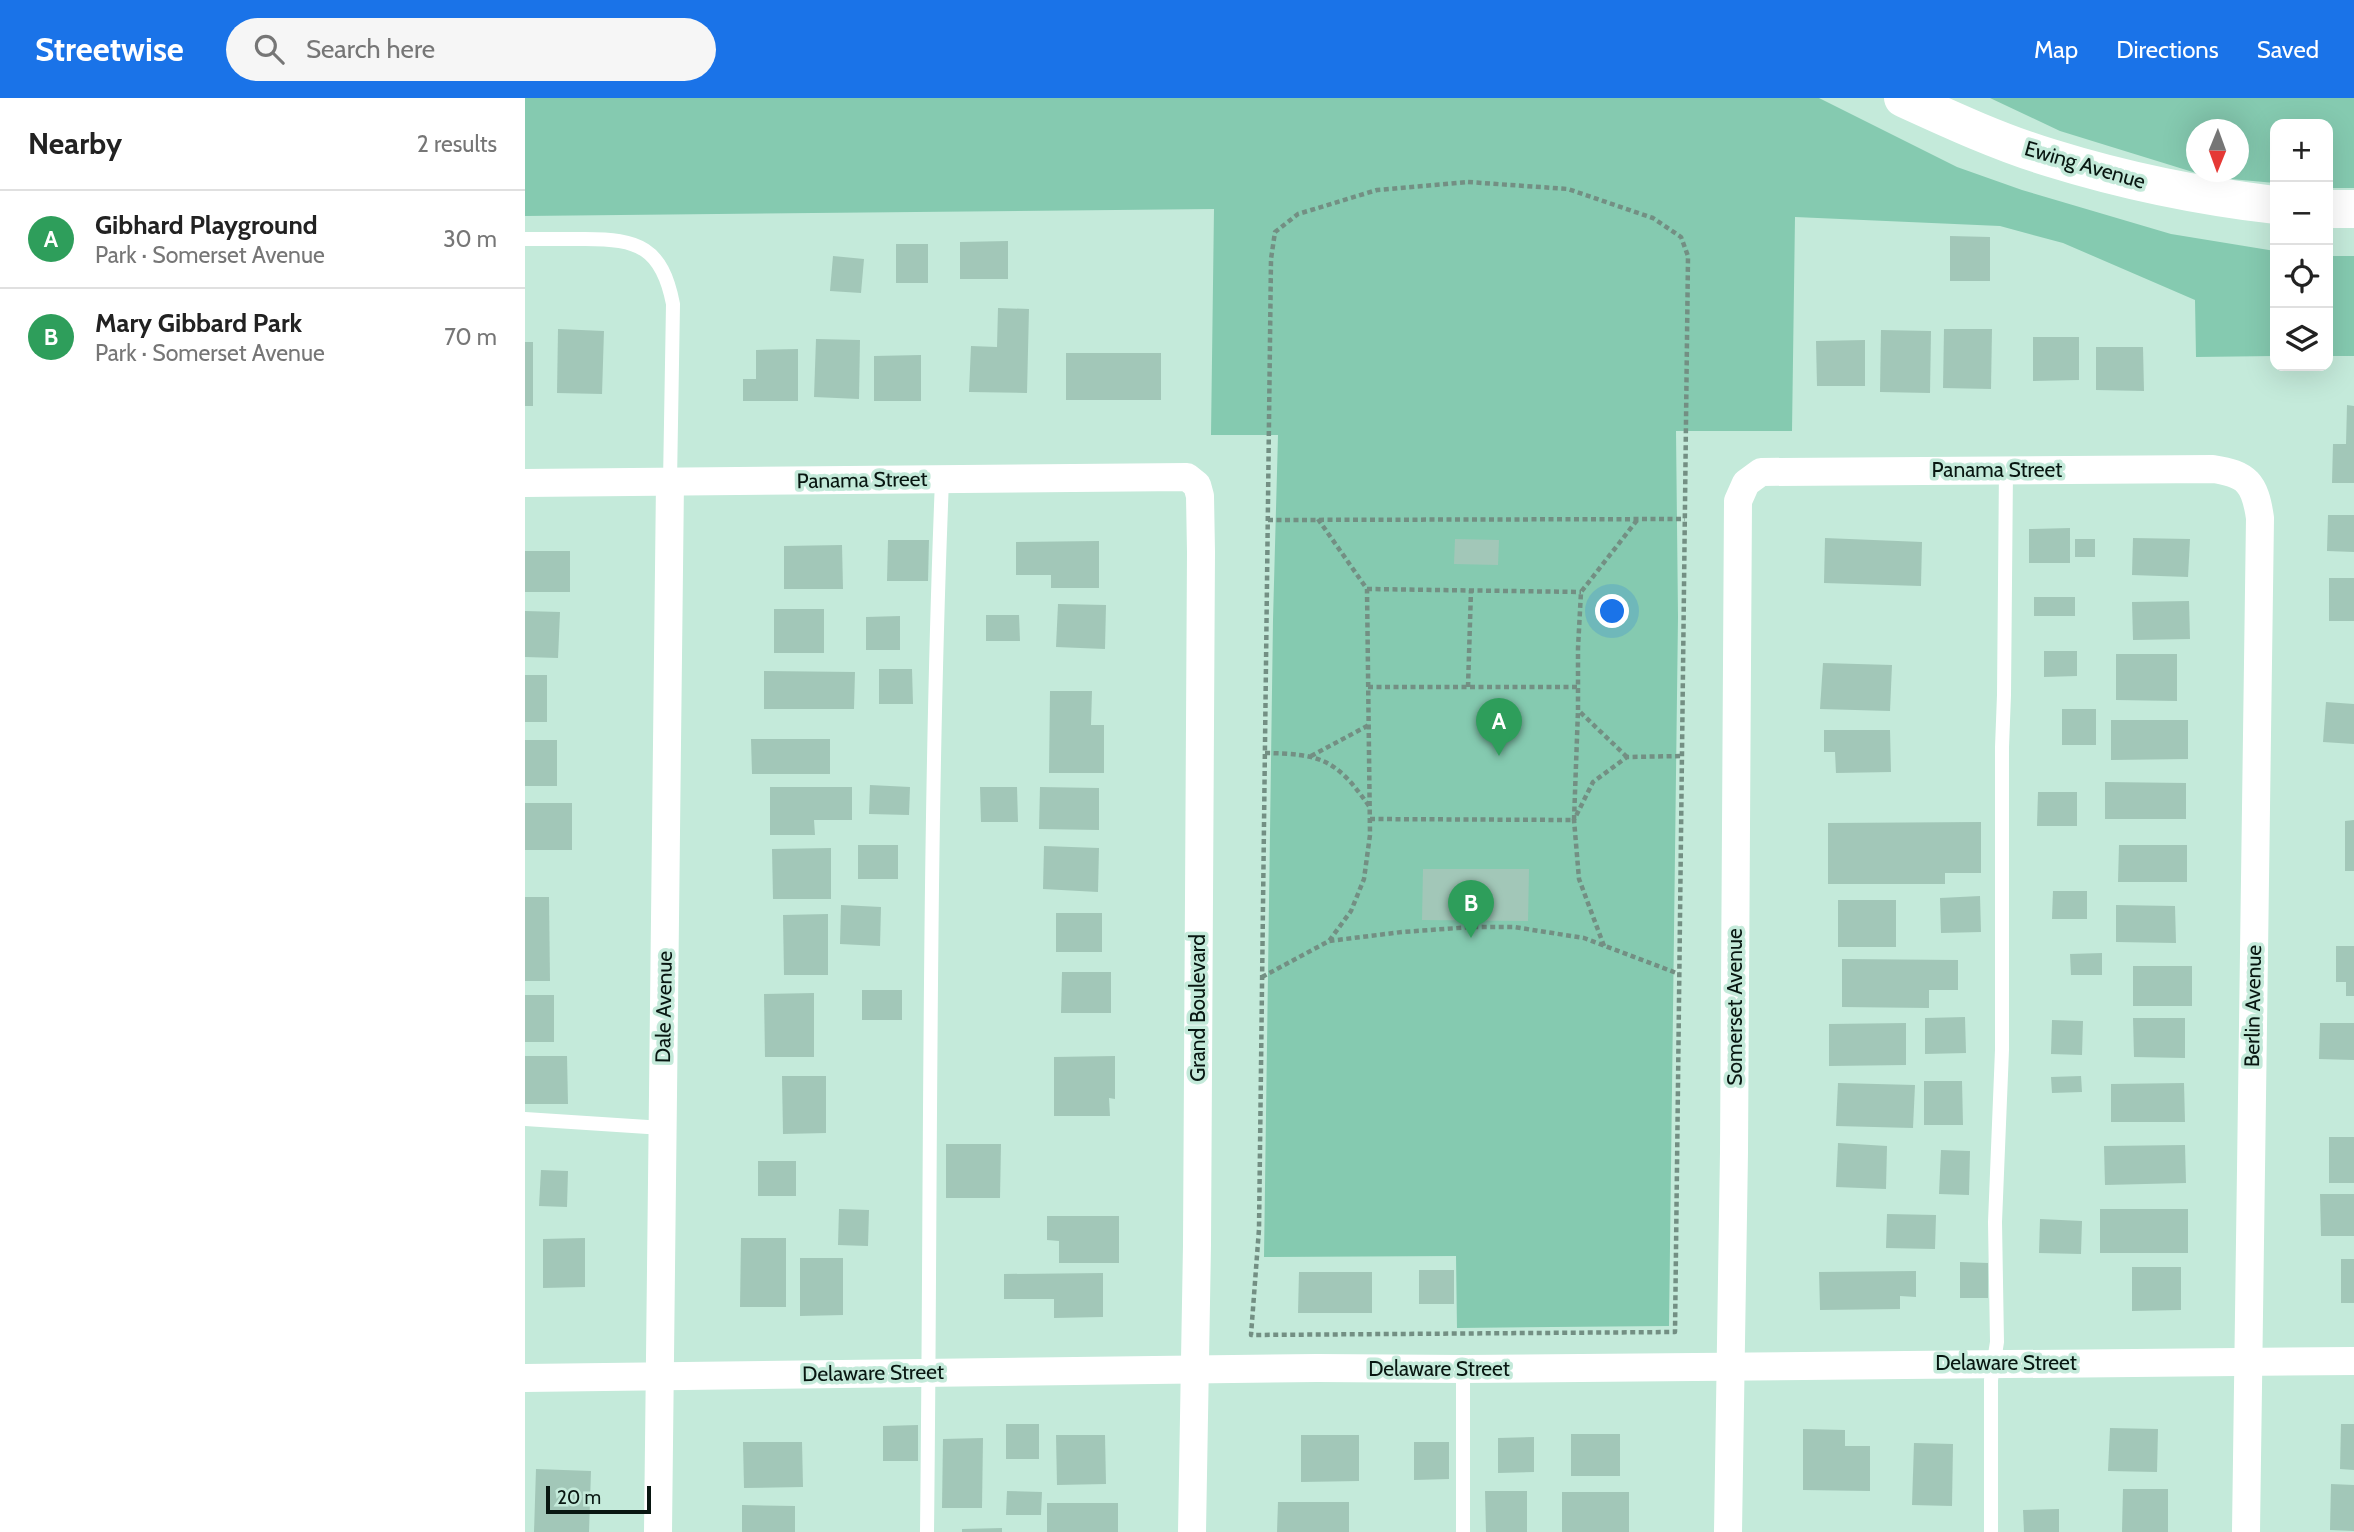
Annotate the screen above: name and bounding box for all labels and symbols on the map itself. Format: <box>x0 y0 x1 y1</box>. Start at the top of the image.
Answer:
north arrow <box>2186 119 2249 182</box>
street label: Ewing Avenue <box>2022 135 2149 194</box>
street label: Panama Street <box>1932 457 2062 482</box>
street label: Panama Street <box>796 466 928 493</box>
your location <box>1595 594 1629 628</box>
pin: A <box>1476 698 1522 756</box>
pin: B <box>1448 880 1494 938</box>
street label: Somerset Avenue <box>1722 928 1747 1086</box>
street label: Grand Boulevard <box>1185 934 1210 1082</box>
street label: Berlin Avenue <box>2239 944 2266 1067</box>
street label: Dale Avenue <box>650 950 677 1063</box>
street label: Delaware Street <box>1935 1350 2077 1375</box>
street label: Delaware Street <box>1368 1356 1510 1381</box>
street label: Delaware Street <box>802 1359 944 1386</box>
scale bar <box>546 1483 651 1515</box>

